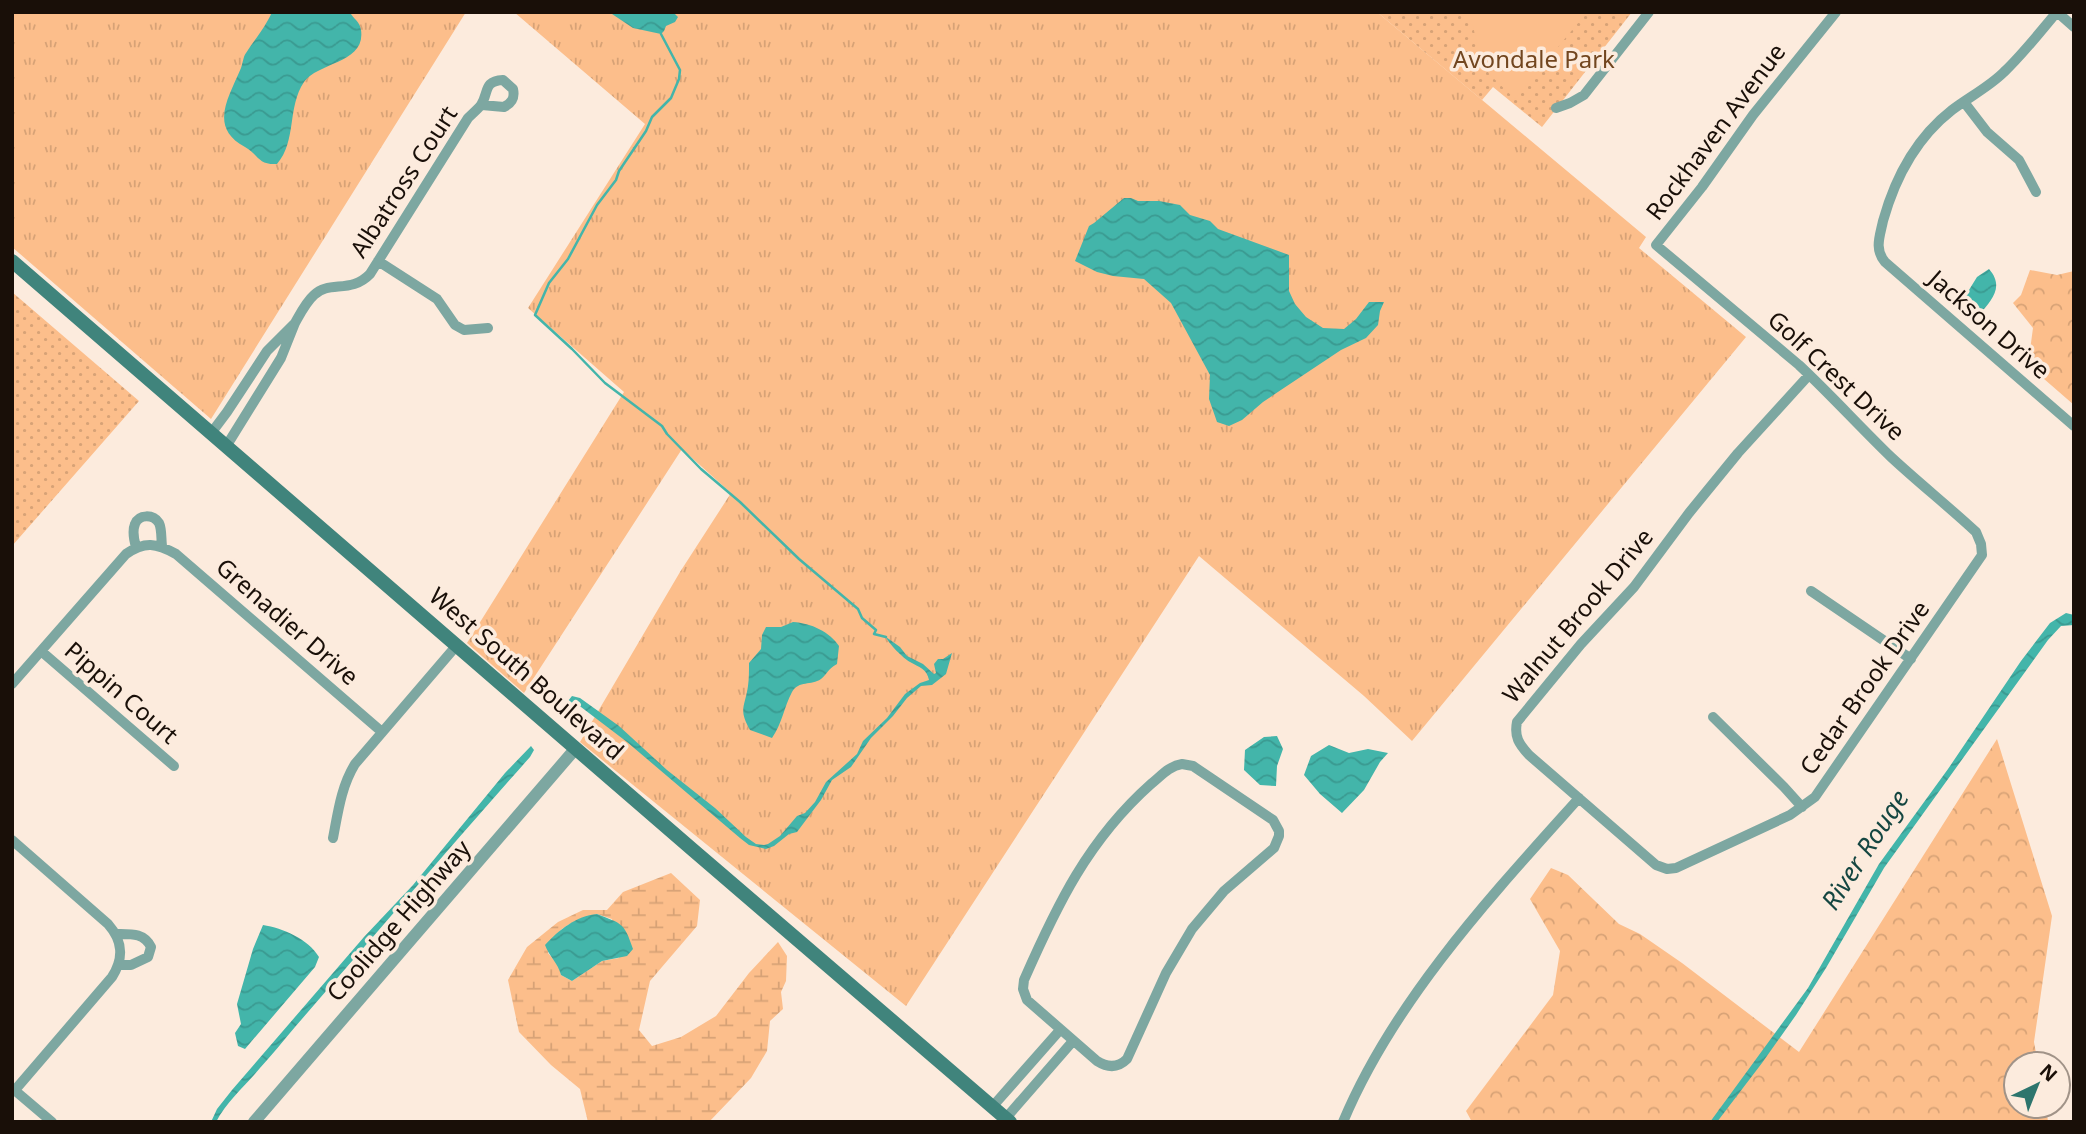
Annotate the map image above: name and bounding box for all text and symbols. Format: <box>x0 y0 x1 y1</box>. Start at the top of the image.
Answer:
street label: Rockhaven Avenue <box>1637 36 1792 226</box>
park label: Avondale Park <box>1453 42 1615 75</box>
street label: Albatross Court <box>341 99 464 263</box>
street label: Jackson Drive <box>1921 261 2058 386</box>
street label: Golf Crest Drive <box>1761 303 1913 447</box>
street label: Walnut Brook Drive <box>1494 521 1660 709</box>
street label: Grenadier Drive <box>210 550 366 692</box>
street label: West South Boulevard <box>423 579 631 767</box>
street label: Cedar Brook Drive <box>1791 593 1936 781</box>
street label: Pippin Court <box>58 633 186 751</box>
water label: River Rouge <box>1812 782 1916 916</box>
street label: Coolidge Highway <box>318 832 478 1008</box>
north arrow <box>2002 1050 2072 1120</box>
text: N <box>2034 1058 2063 1087</box>

